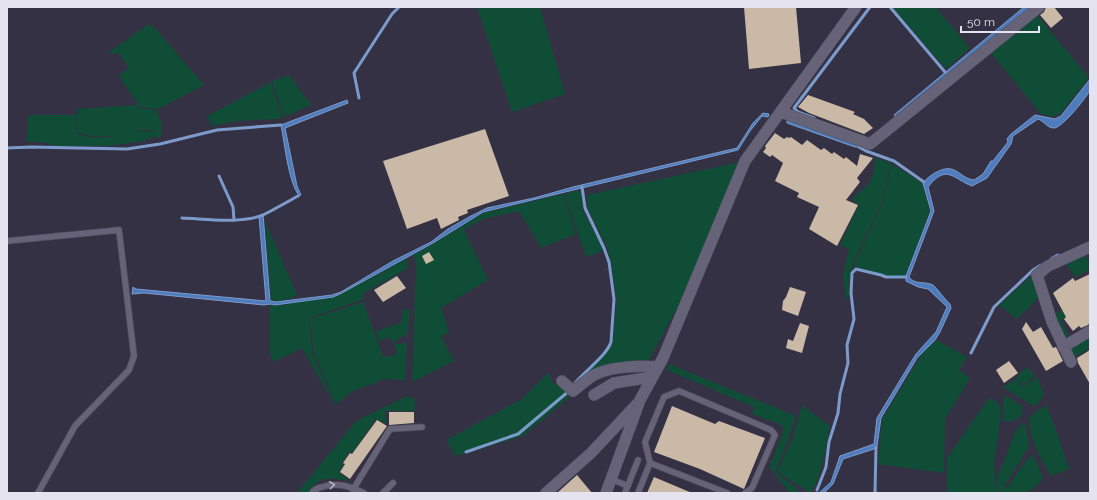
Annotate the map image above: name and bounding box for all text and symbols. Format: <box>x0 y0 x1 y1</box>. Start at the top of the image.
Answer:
scale bar <box>961 8 1039 34</box>
text: 50 m <box>967 15 995 29</box>
one-way arrow <box>329 481 335 490</box>

